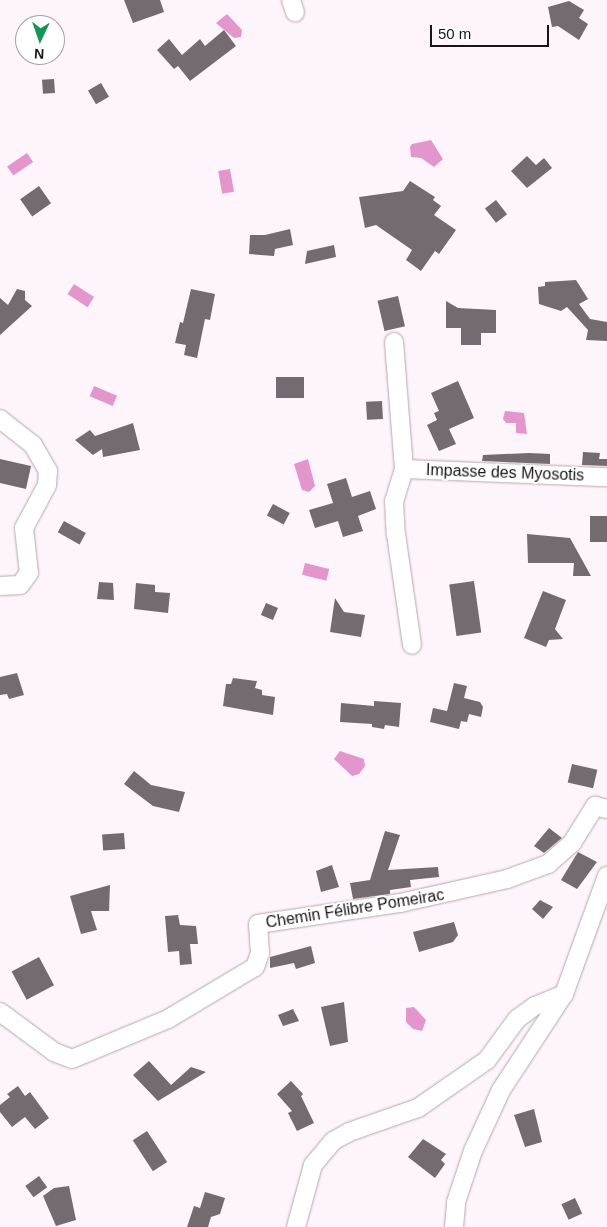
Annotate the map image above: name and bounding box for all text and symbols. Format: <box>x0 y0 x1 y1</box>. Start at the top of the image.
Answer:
north arrow <box>15 15 65 65</box>
scale bar <box>432 15 551 47</box>
text: 50 m <box>438 25 471 42</box>
text: N <box>34 46 45 62</box>
street label: Impasse des Myosotis <box>426 461 584 485</box>
street label: Chemin Félibre Pomeirac <box>264 885 446 933</box>

